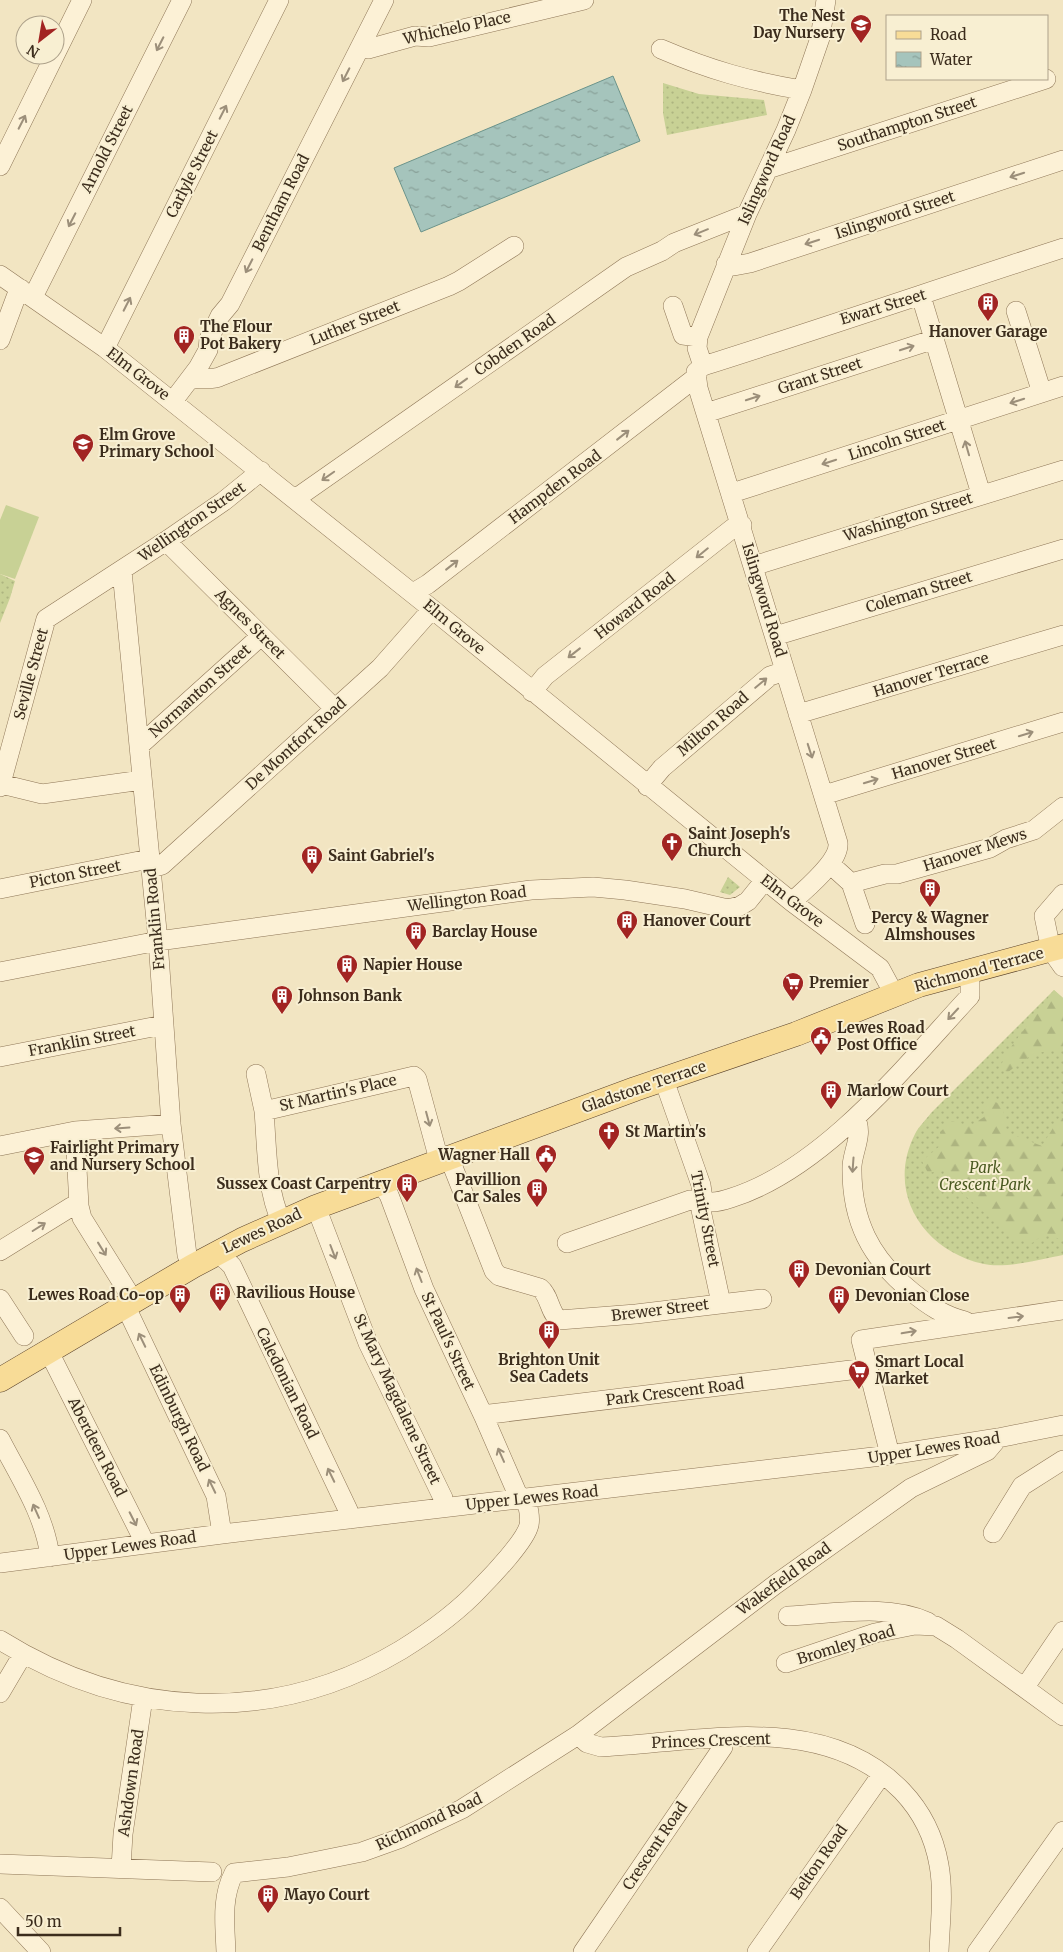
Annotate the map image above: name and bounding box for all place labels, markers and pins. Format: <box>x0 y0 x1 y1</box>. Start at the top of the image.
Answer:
place label: The Nest Day Nursery <box>753 6 845 42</box>
school or university icon: The Nest Day Nursery <box>849 13 873 44</box>
building icon: Hanover Garage <box>976 291 1000 322</box>
place label: The Flour Pot Bakery <box>200 317 281 353</box>
place label: Hanover Garage <box>929 322 1047 341</box>
building icon: The Flour Pot Bakery <box>172 324 196 355</box>
place label: Elm Grove Primary School <box>99 425 214 461</box>
school or university icon: Elm Grove Primary School <box>71 432 95 463</box>
place label: Saint Joseph's Church <box>688 824 791 860</box>
church icon: Saint Joseph's Church <box>660 831 684 862</box>
building icon: Saint Gabriel's <box>300 844 324 875</box>
place label: Saint Gabriel's <box>328 846 435 865</box>
building icon: Percy & Wagner Almshouses <box>918 877 942 908</box>
place label: Percy & Wagner Almshouses <box>871 908 989 944</box>
building icon: Hanover Court <box>615 909 639 940</box>
place label: Hanover Court <box>643 911 751 930</box>
building icon: Barclay House <box>404 920 428 951</box>
place label: Barclay House <box>432 922 537 941</box>
building icon: Napier House <box>335 953 359 984</box>
place label: Napier House <box>363 955 462 974</box>
supermarket icon: Premier <box>781 971 805 1002</box>
place label: Premier <box>809 973 869 992</box>
building icon: Johnson Bank <box>270 984 294 1015</box>
place label: Johnson Bank <box>297 986 402 1005</box>
place label: Lewes Road Post Office <box>837 1018 925 1054</box>
public building icon: Lewes Road Post Office <box>809 1025 833 1056</box>
building icon: Marlow Court <box>819 1079 843 1110</box>
place label: Marlow Court <box>847 1081 949 1100</box>
church icon: St Martin's <box>597 1120 621 1151</box>
place label: St Martin's <box>625 1122 706 1141</box>
place label: Fairlight Primary and Nursery School <box>50 1138 195 1174</box>
public building icon: Wagner Hall <box>534 1143 558 1174</box>
school or university icon: Fairlight Primary and Nursery School <box>22 1145 46 1176</box>
place label: Wagner Hall <box>437 1145 530 1164</box>
place label: Pavillion Car Sales <box>454 1170 521 1206</box>
building icon: Sussex Coast Carpentry <box>395 1172 419 1203</box>
place label: Sussex Coast Carpentry <box>216 1174 391 1193</box>
building icon: Pavillion Car Sales <box>525 1177 549 1208</box>
building icon: Devonian Court <box>787 1258 811 1289</box>
place label: Devonian Court <box>815 1260 931 1279</box>
building icon: Ravilious House <box>208 1281 232 1312</box>
building icon: Lewes Road Co-op <box>168 1283 192 1314</box>
place label: Ravilious House <box>236 1283 355 1302</box>
building icon: Devonian Close <box>827 1284 851 1315</box>
place label: Lewes Road Co-op <box>28 1285 164 1304</box>
place label: Devonian Close <box>855 1286 969 1305</box>
building icon: Brighton Unit Sea Cadets <box>537 1319 561 1350</box>
place label: Brighton Unit Sea Cadets <box>498 1350 600 1386</box>
place label: Smart Local Market <box>875 1352 964 1388</box>
supermarket icon: Smart Local Market <box>847 1359 871 1390</box>
building icon: Mayo Court <box>256 1883 280 1914</box>
place label: Mayo Court <box>284 1885 370 1904</box>

